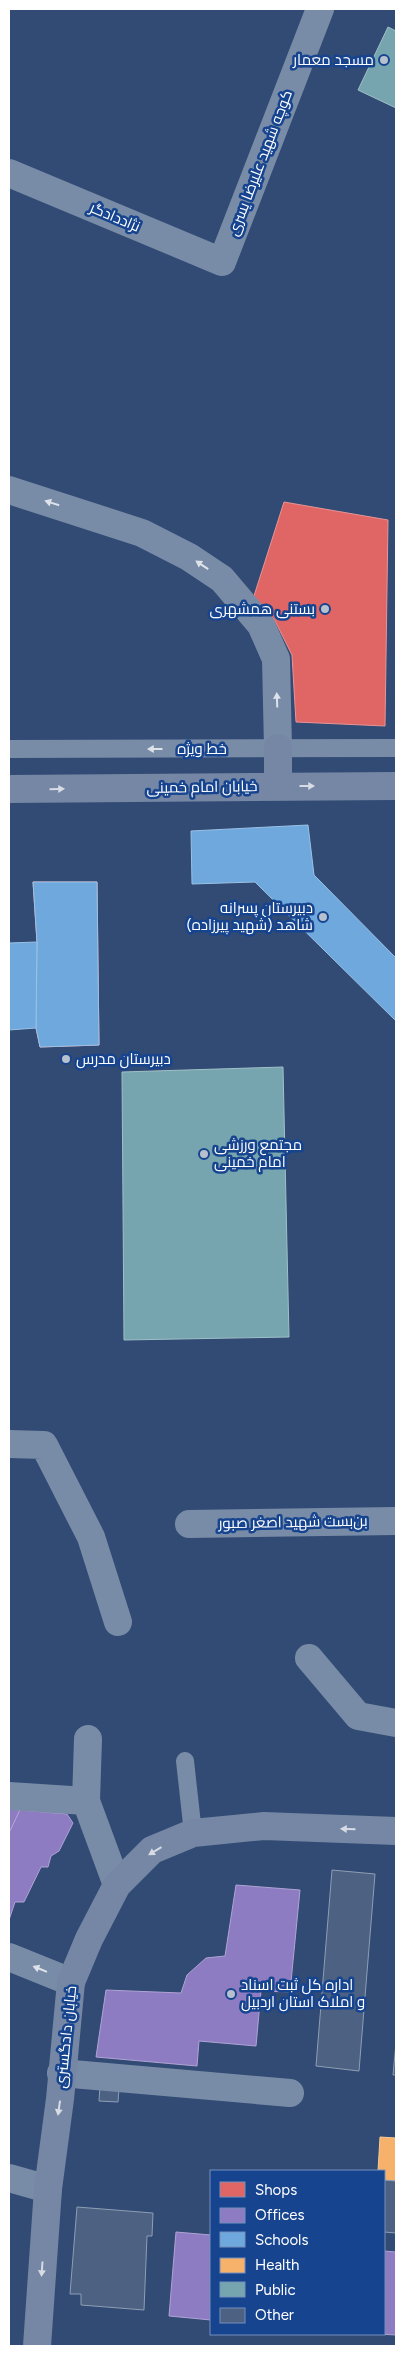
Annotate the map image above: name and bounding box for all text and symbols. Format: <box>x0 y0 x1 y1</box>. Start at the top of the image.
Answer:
place label: مسجد معمار <box>292 51 374 69</box>
marker: مسجد معمار <box>378 54 390 66</box>
street label: کوچه شهید علیرضا یسری <box>224 88 297 239</box>
street label: نژاددادگر <box>86 198 143 236</box>
one-way arrow <box>45 499 60 507</box>
one-way arrow <box>195 560 209 570</box>
place label: بستنی همشهری <box>210 600 315 619</box>
marker: بستنی همشهری <box>319 603 331 615</box>
one-way arrow <box>273 691 281 707</box>
street label: خط ویژه <box>177 740 227 758</box>
one-way arrow <box>147 745 163 753</box>
street label: خیابان امام خمینی <box>146 777 258 798</box>
one-way arrow <box>300 782 316 790</box>
one-way arrow <box>50 784 66 792</box>
place label: دبیرستان پسرانه شاهد (شهید پیرزاده) <box>187 899 313 935</box>
marker: دبیرستان پسرانه شاهد (شهید پیرزاده) <box>317 911 329 923</box>
place label: دبیرستان مدرس <box>76 1050 171 1069</box>
marker: دبیرستان مدرس <box>60 1053 72 1065</box>
place label: مجتمع ورزشی امام خمینی <box>214 1136 302 1172</box>
marker: مجتمع ورزشی امام خمینی <box>198 1148 210 1160</box>
street label: بن‌بست شهید اصغر صبور <box>217 1512 368 1533</box>
one-way arrow <box>339 1824 355 1832</box>
one-way arrow <box>148 1846 161 1855</box>
one-way arrow <box>33 1965 47 1973</box>
place label: اداره کل ثبت اسناد و املاک استان اردبیل <box>241 1976 365 2012</box>
street label: خیابان دادگستری <box>52 1985 81 2089</box>
marker: اداره کل ثبت اسناد و املاک استان اردبیل <box>225 1988 237 2000</box>
one-way arrow <box>55 2100 63 2116</box>
legend <box>210 2170 385 2335</box>
text: Shops <box>255 2181 297 2199</box>
text: Offices <box>255 2206 305 2224</box>
text: Schools <box>255 2231 308 2249</box>
text: Health <box>255 2256 299 2274</box>
one-way arrow <box>38 2262 46 2278</box>
text: Public <box>255 2281 296 2299</box>
text: Other <box>255 2306 294 2324</box>

